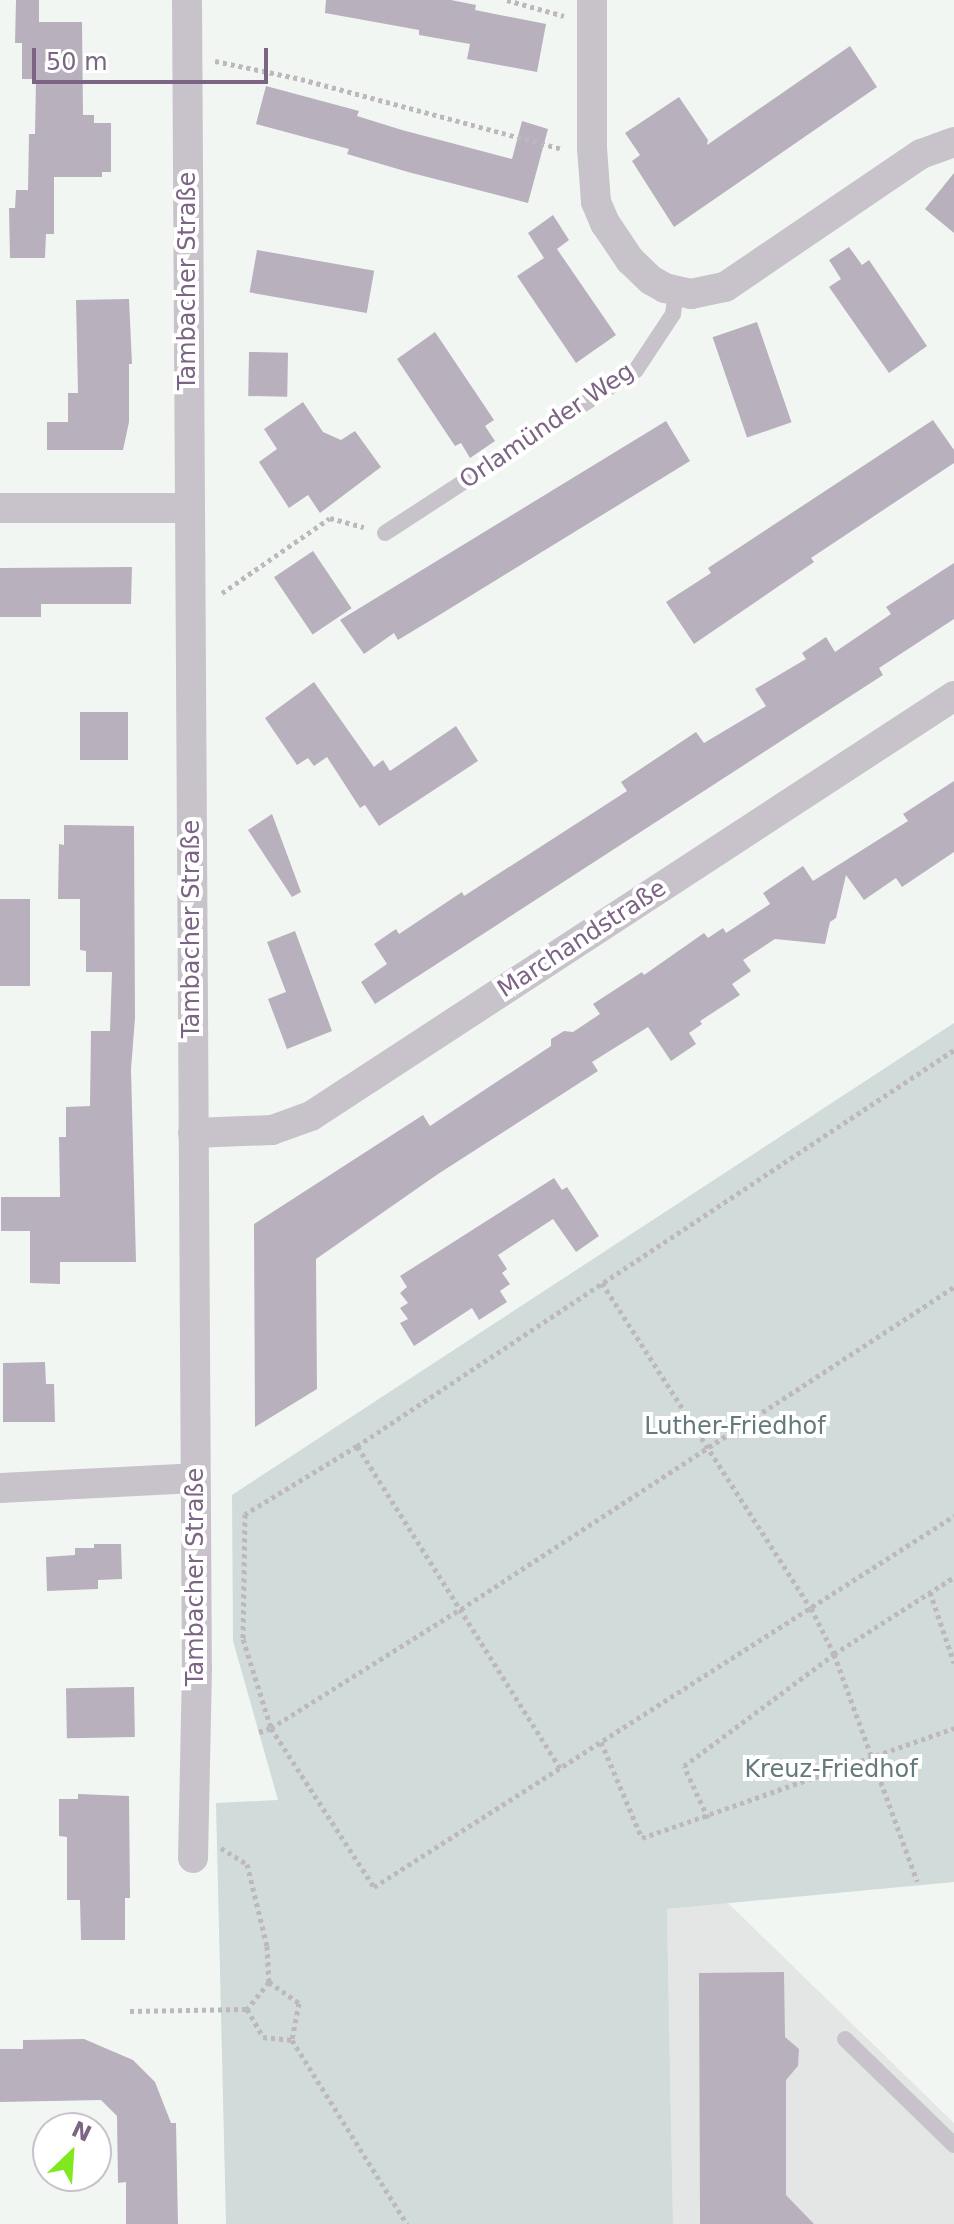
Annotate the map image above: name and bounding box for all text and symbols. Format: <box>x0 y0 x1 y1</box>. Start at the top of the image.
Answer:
scale bar <box>36 32 272 82</box>
text: 50 m <box>46 48 108 76</box>
street label: Tambacher Straße <box>174 172 202 390</box>
street label: Orlamünder Weg <box>454 357 640 495</box>
street label: Tambacher Straße <box>178 820 206 1038</box>
street label: Marchandstraße <box>493 874 671 1004</box>
park label: Luther-Friedhof <box>644 1413 826 1441</box>
street label: Tambacher Straße <box>182 1468 210 1686</box>
park label: Kreuz-Friedhof <box>744 1756 918 1784</box>
north arrow <box>32 2112 112 2192</box>
text: N <box>68 2116 95 2147</box>

